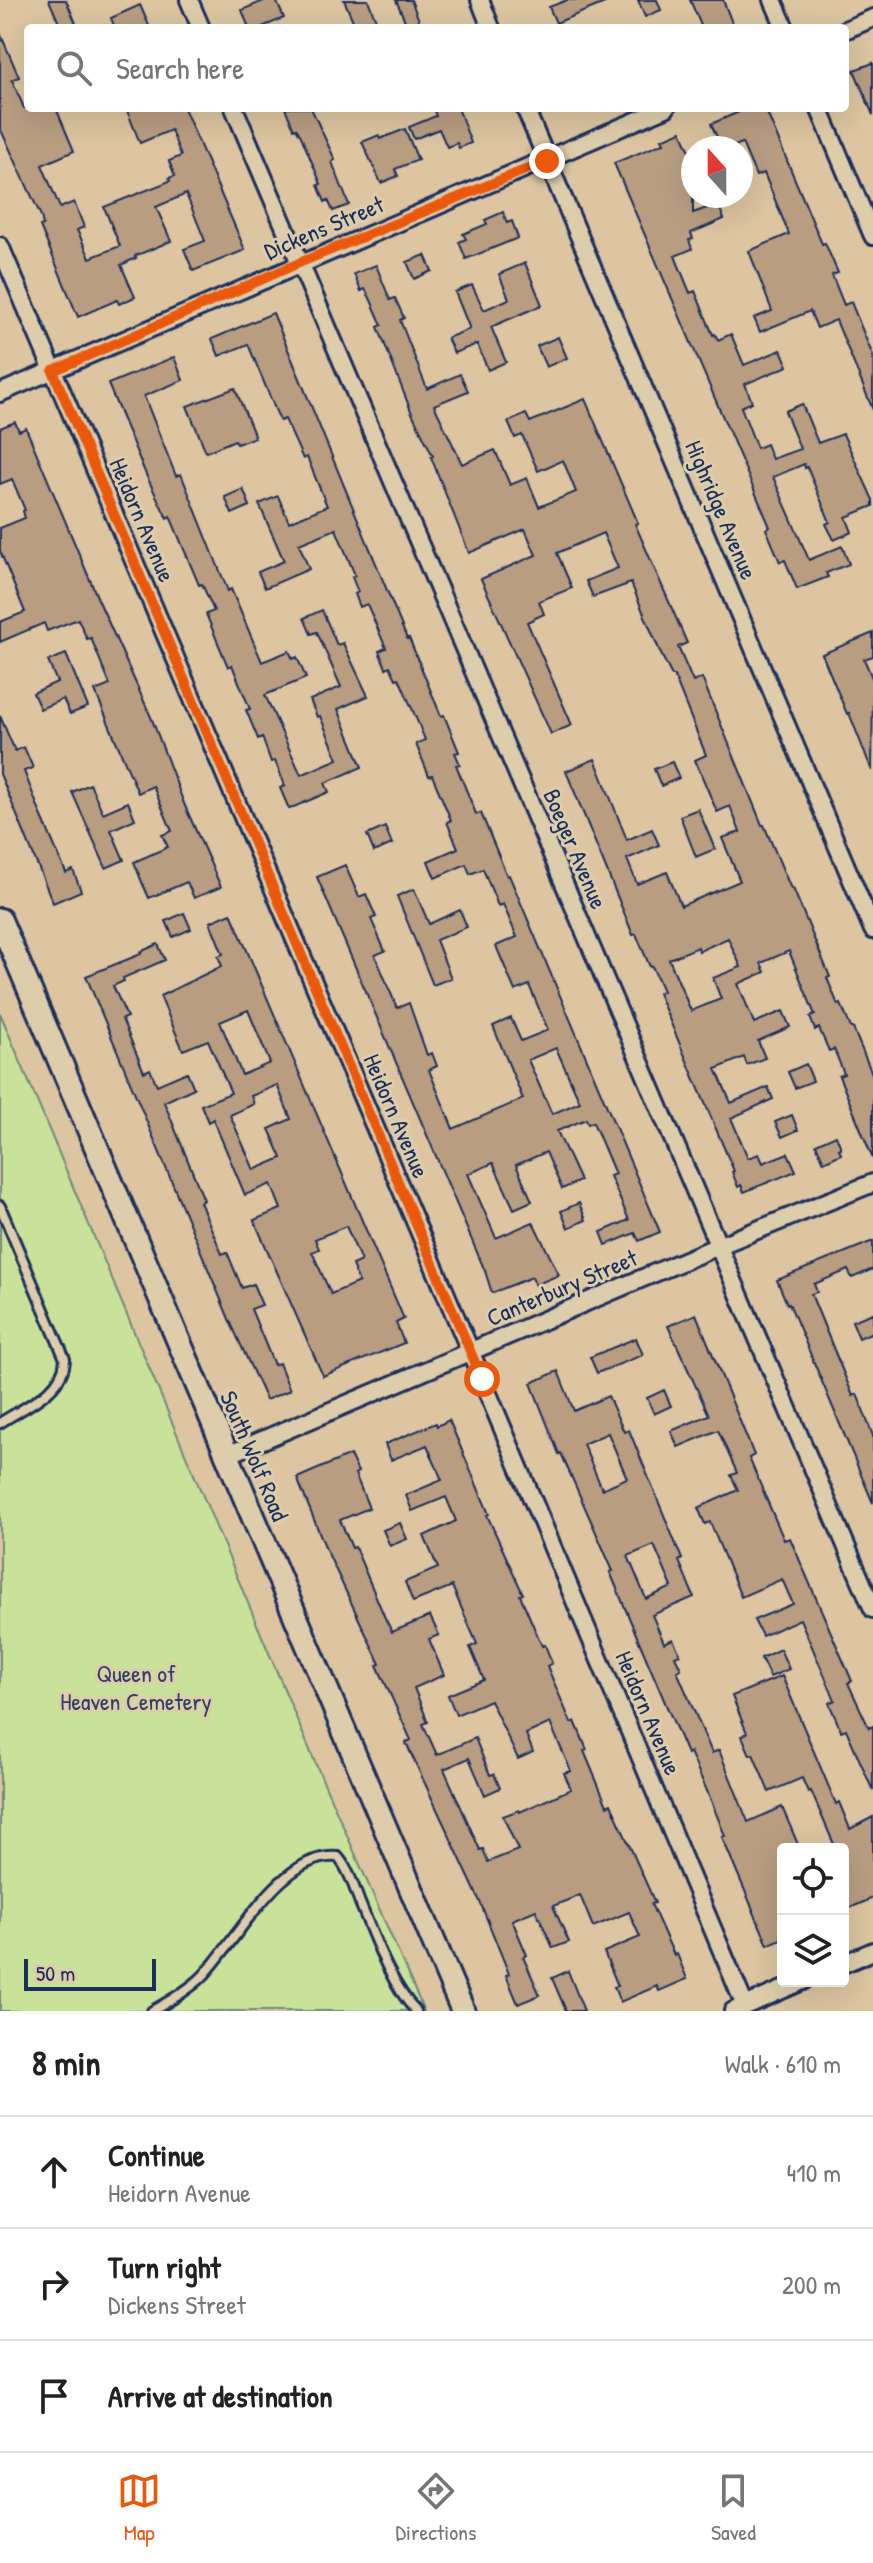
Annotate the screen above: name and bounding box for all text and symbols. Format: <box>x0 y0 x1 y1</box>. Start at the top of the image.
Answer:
search box <box>24 24 849 112</box>
icon: search <box>52 46 96 90</box>
text: Search here <box>116 48 244 88</box>
north arrow <box>681 136 753 208</box>
route end <box>529 143 565 179</box>
street label: Dickens Street <box>259 187 389 267</box>
street label: Highridge Avenue <box>678 435 766 584</box>
street label: Heidorn Avenue <box>102 453 184 587</box>
street label: Boeger Avenue <box>536 784 616 914</box>
street label: Heidorn Avenue <box>356 1049 438 1183</box>
street label: Canterbury Street <box>481 1241 643 1333</box>
route start <box>464 1361 500 1397</box>
street label: South Wolf Road <box>213 1386 297 1526</box>
street label: Heidorn Avenue <box>608 1646 690 1780</box>
park label: Queen of Heaven Cemetery <box>60 1657 212 1717</box>
map controls <box>777 1843 849 1987</box>
button: locate <box>777 1843 849 1915</box>
button: layers <box>777 1915 849 1987</box>
scale bar <box>24 1955 156 1991</box>
text: 50 m <box>36 1958 75 1988</box>
text: 8 min <box>32 2040 101 2086</box>
text: Walk · 610 m <box>725 2046 841 2081</box>
text: Continue <box>108 2135 205 2175</box>
icon: ahead <box>32 2150 76 2194</box>
text: 410 m <box>787 2155 841 2190</box>
text: Heidorn Avenue <box>108 2175 251 2210</box>
text: Turn right <box>108 2247 221 2287</box>
icon: right <box>32 2262 76 2306</box>
text: 200 m <box>782 2267 841 2302</box>
text: Dickens Street <box>108 2287 246 2322</box>
icon: arrive <box>32 2374 76 2418</box>
text: Arrive at destination <box>108 2376 333 2416</box>
tab: Map <box>117 2469 161 2547</box>
tab: Directions <box>396 2469 477 2547</box>
tab: Saved <box>711 2469 756 2547</box>

